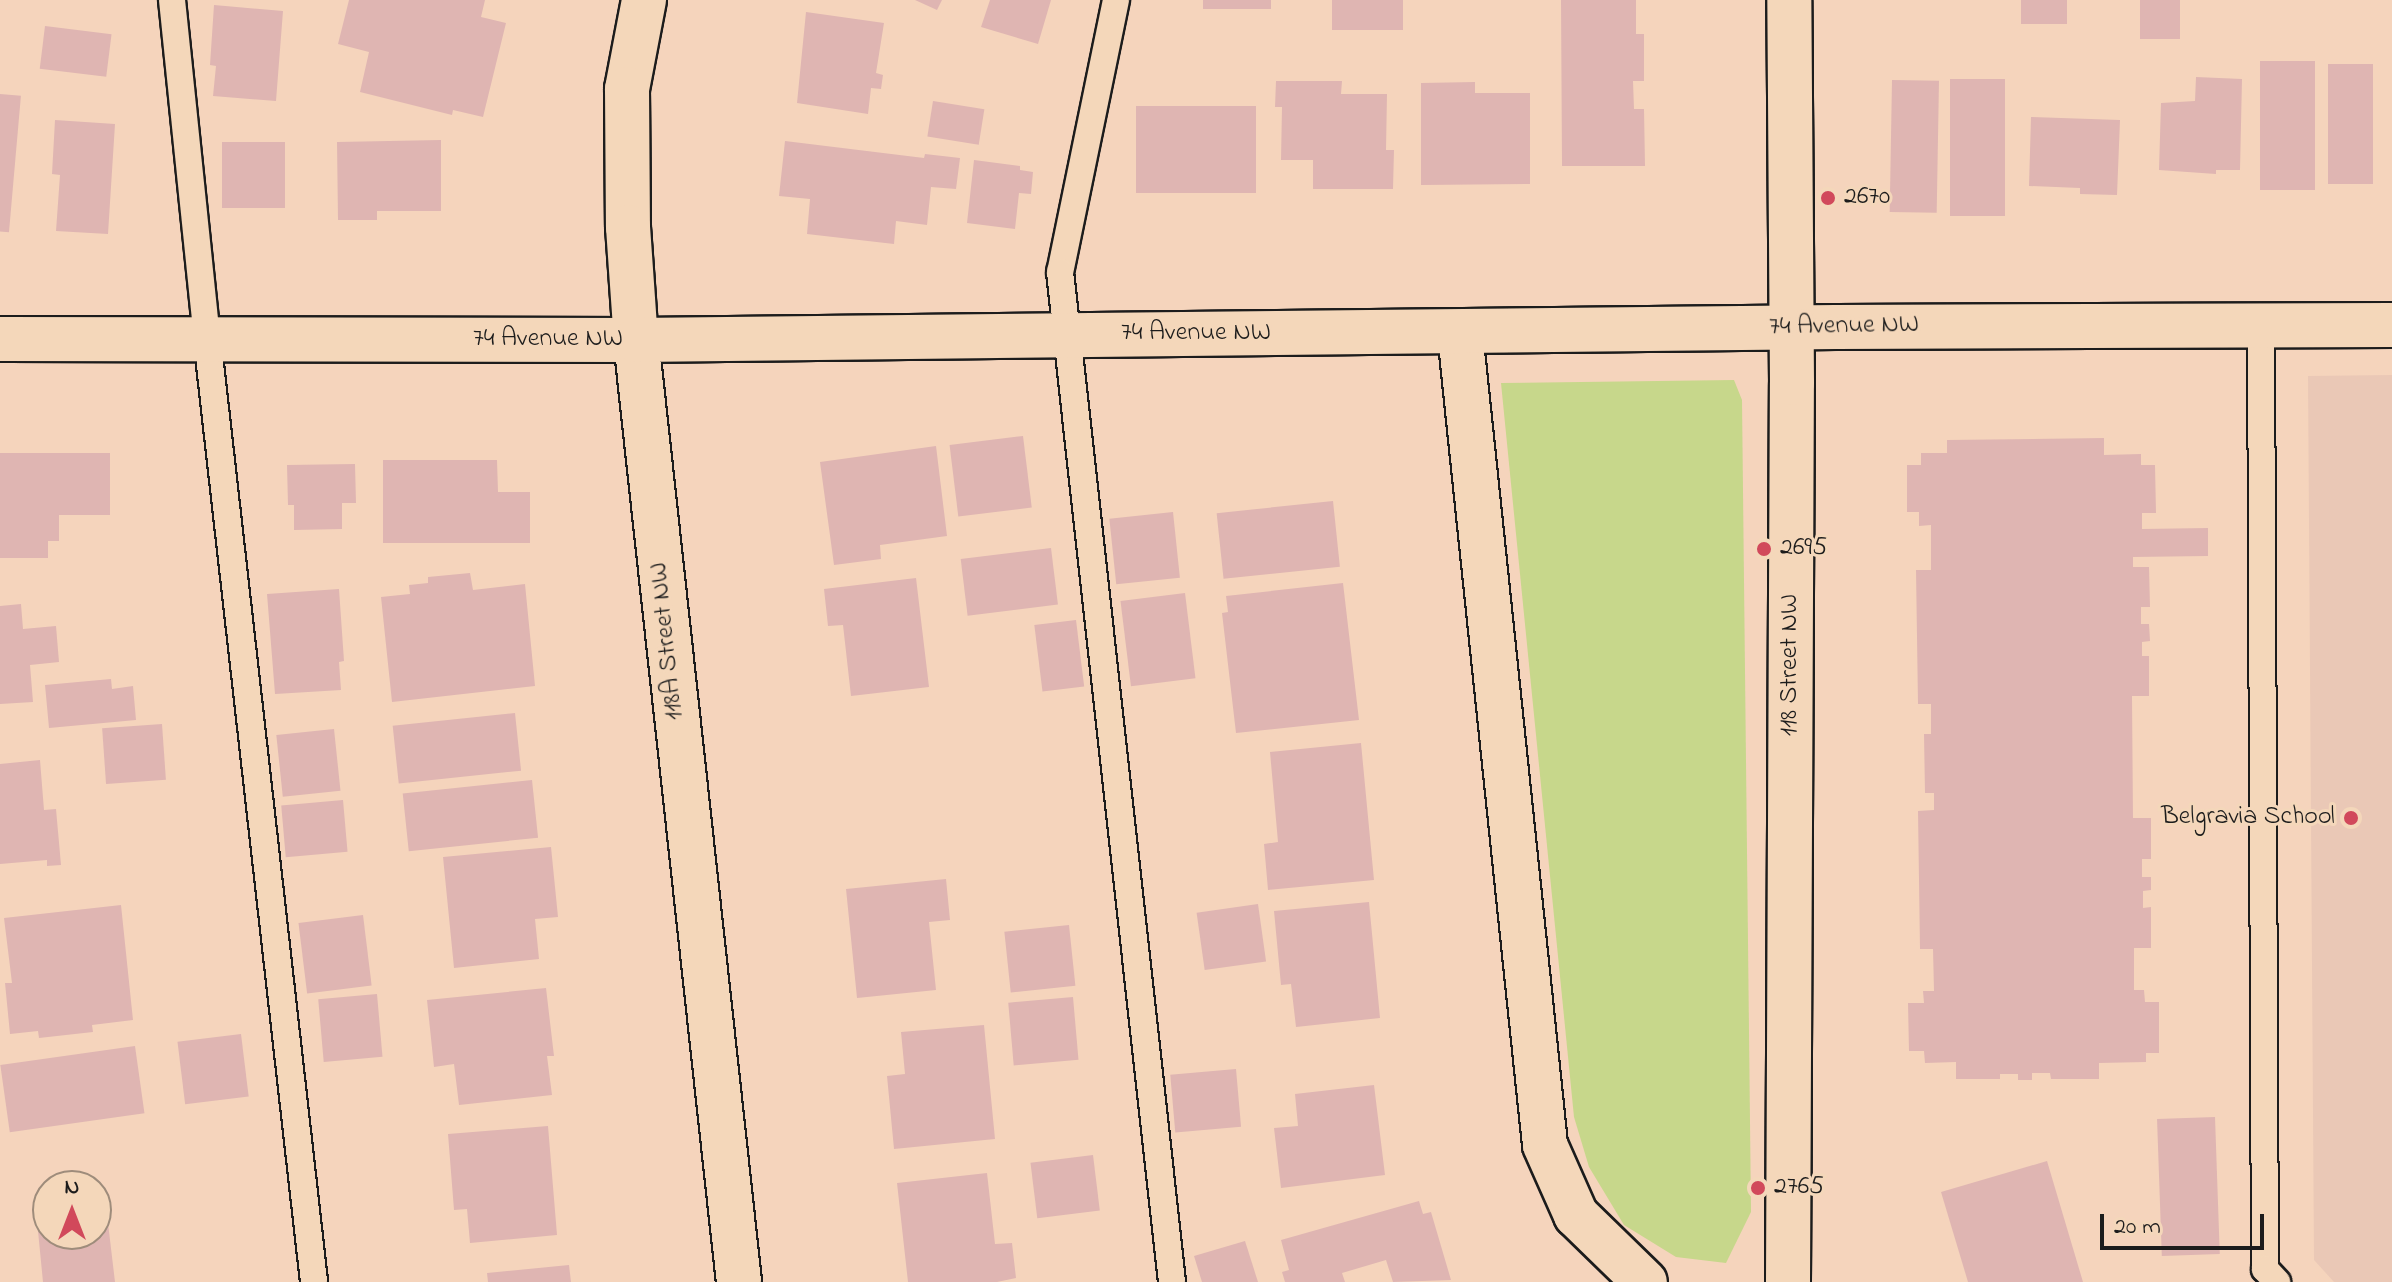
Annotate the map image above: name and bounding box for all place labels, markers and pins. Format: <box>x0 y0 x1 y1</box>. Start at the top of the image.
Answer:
place label: 2670 <box>1844 182 1890 214</box>
marker: 2670 <box>1819 189 1837 207</box>
place label: 2695 <box>1780 533 1827 565</box>
marker: 2695 <box>1755 540 1773 558</box>
place label: Belgravia School <box>2161 802 2335 834</box>
marker: Belgravia School <box>2342 809 2360 827</box>
place label: 2765 <box>1774 1172 1824 1204</box>
marker: 2765 <box>1749 1179 1767 1197</box>

